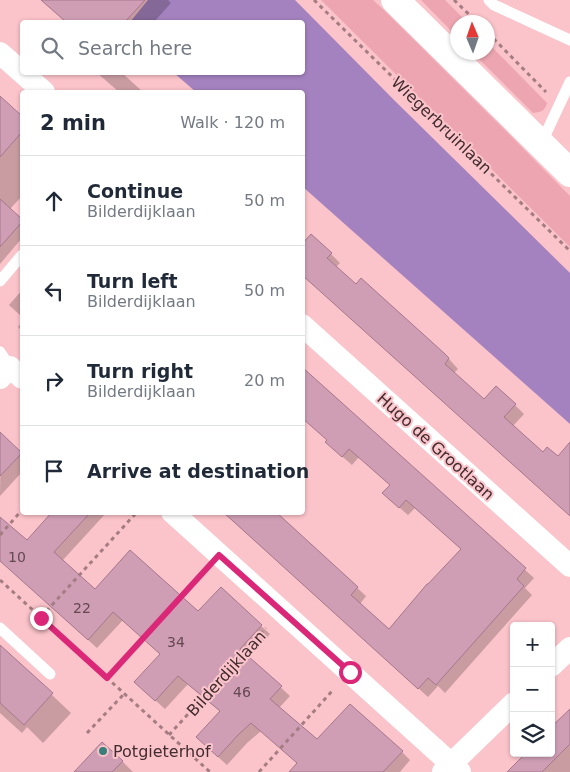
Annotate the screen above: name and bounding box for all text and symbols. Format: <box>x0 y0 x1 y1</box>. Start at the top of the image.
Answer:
north arrow <box>450 15 495 60</box>
search box <box>20 20 305 75</box>
icon: search <box>38 34 66 62</box>
text: Search here <box>78 37 192 59</box>
street label: Wiegerbruinlaan <box>388 73 496 178</box>
text: 2 min <box>40 111 106 135</box>
text: Walk · 120 m <box>180 113 285 132</box>
text: Continue <box>87 180 183 202</box>
icon: ahead <box>40 187 68 215</box>
text: 50 m <box>244 191 285 210</box>
text: Bilderdijklaan <box>87 202 196 221</box>
text: Turn left <box>87 270 178 292</box>
icon: left <box>40 277 68 305</box>
text: 50 m <box>244 281 285 300</box>
text: Bilderdijklaan <box>87 292 196 311</box>
text: Turn right <box>87 360 193 382</box>
icon: right <box>40 367 68 395</box>
text: 20 m <box>244 371 285 390</box>
text: Bilderdijklaan <box>87 382 196 401</box>
street label: Hugo de Grootlaan <box>373 389 498 504</box>
icon: arrive <box>40 457 68 485</box>
text: Arrive at destination <box>87 460 309 482</box>
house number: 10 <box>8 549 26 565</box>
house number: 22 <box>73 600 91 616</box>
route end <box>30 607 53 630</box>
map controls <box>510 622 555 757</box>
button: + <box>510 622 555 667</box>
street label: Bilderdijklaan <box>183 627 270 720</box>
house number: 34 <box>167 634 185 650</box>
route start <box>339 661 362 684</box>
button: − <box>510 667 555 712</box>
house number: 46 <box>233 684 251 700</box>
button: layers <box>510 712 555 757</box>
place label: Potgieterhof <box>113 742 211 761</box>
marker: Potgieterhof <box>97 745 109 757</box>

